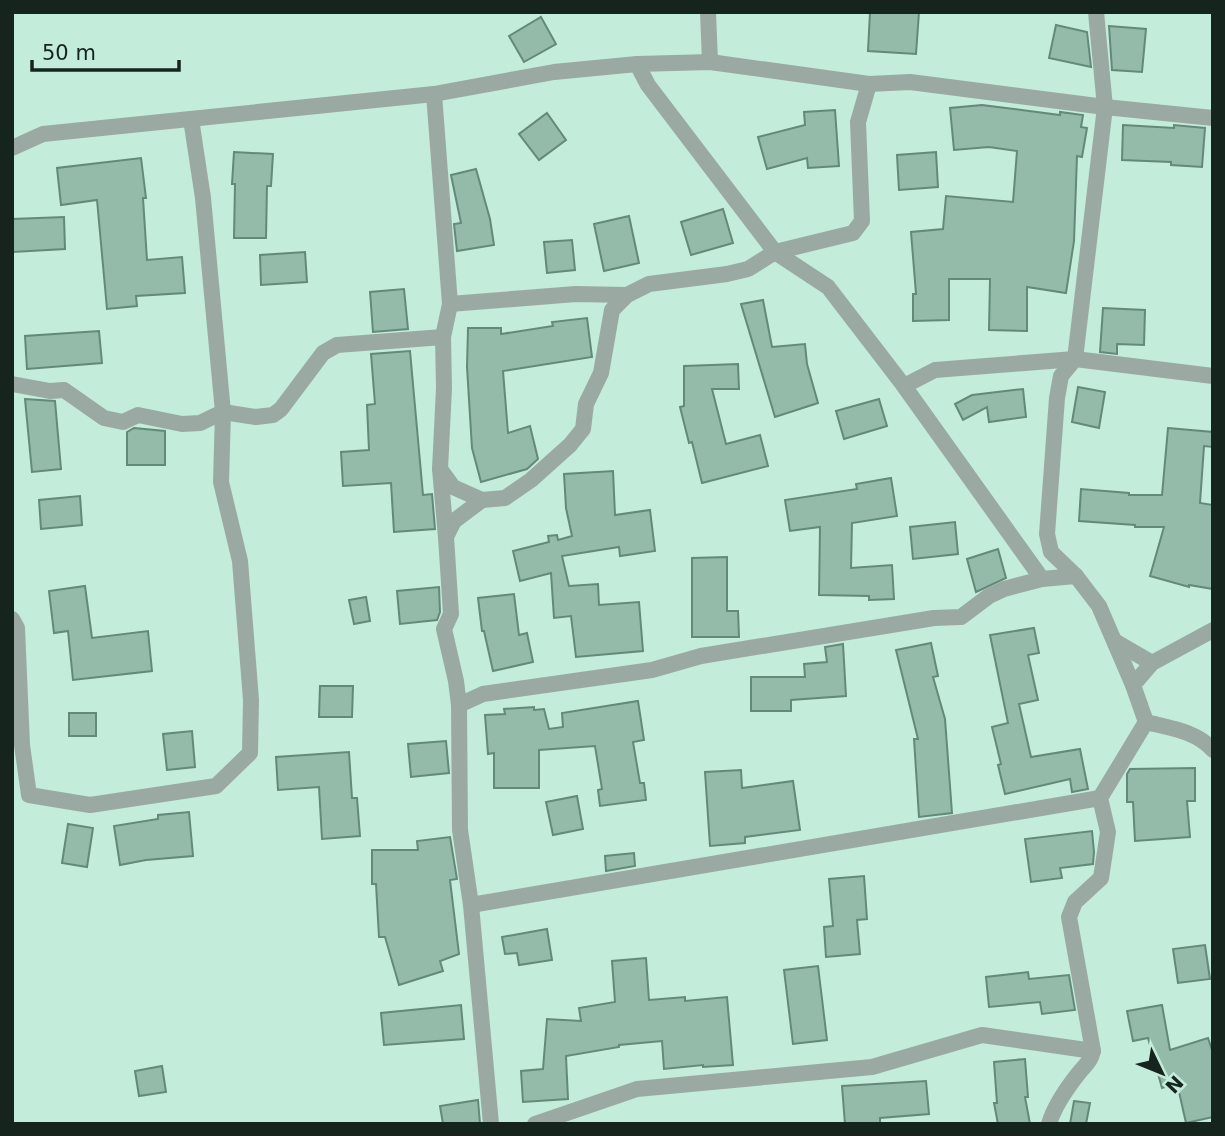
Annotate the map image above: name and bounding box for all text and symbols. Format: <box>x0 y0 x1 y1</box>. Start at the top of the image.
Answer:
scale bar <box>32 28 178 72</box>
text: 50 m <box>42 41 96 65</box>
north arrow <box>1127 1038 1197 1108</box>
text: N <box>1161 1071 1188 1098</box>

